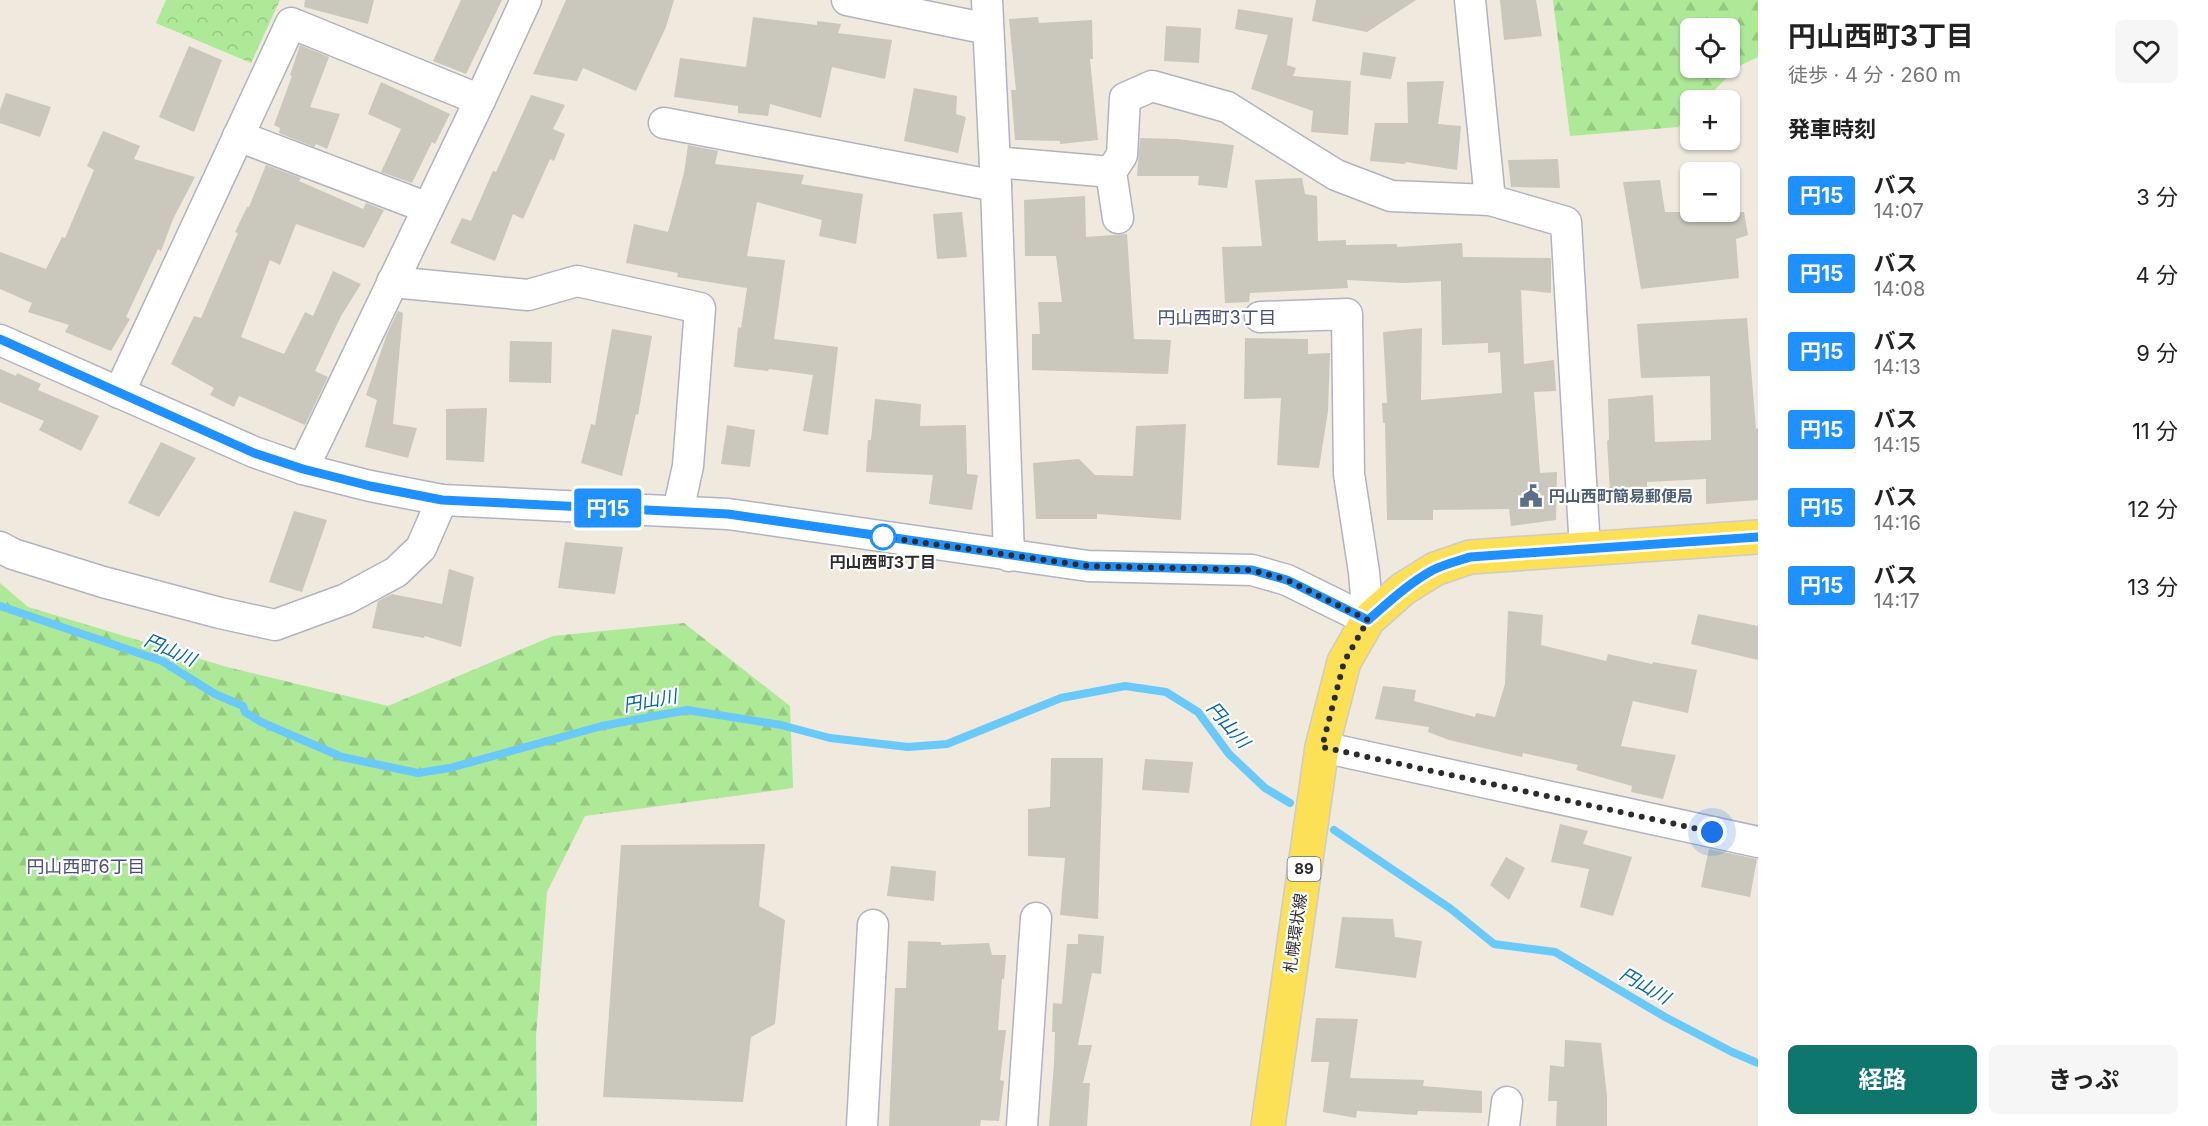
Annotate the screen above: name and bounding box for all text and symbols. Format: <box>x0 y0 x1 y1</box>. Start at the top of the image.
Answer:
map controls <box>1680 18 1740 222</box>
button: locate <box>1680 18 1740 78</box>
text: 円山西町3丁目 <box>1788 19 1974 53</box>
button: heart <box>2115 20 2178 83</box>
text: 徒歩 · 4 分 · 260 m <box>1788 63 1961 87</box>
button: + <box>1680 90 1740 150</box>
text: 発車時刻 <box>1788 116 1876 142</box>
button: − <box>1680 162 1740 222</box>
text: バス <box>1873 172 1918 198</box>
text: 円15 <box>1800 183 1843 208</box>
text: 3 分 <box>2136 184 2178 210</box>
text: 14:07 <box>1873 199 1924 223</box>
text: バス <box>1873 250 1918 276</box>
text: 円15 <box>1800 261 1843 286</box>
text: 4 分 <box>2136 262 2178 288</box>
text: 14:08 <box>1873 277 1925 301</box>
district label: 円山西町3丁目 <box>1157 307 1277 328</box>
text: バス <box>1873 328 1918 354</box>
text: 円15 <box>1800 339 1843 364</box>
text: 9 分 <box>2136 340 2178 366</box>
text: 14:13 <box>1873 355 1921 379</box>
text: バス <box>1873 406 1918 432</box>
text: 円15 <box>1800 417 1843 442</box>
text: 11 分 <box>2132 418 2178 444</box>
text: 14:15 <box>1873 433 1921 457</box>
public building icon: 円山西町簡易郵便局 <box>1518 483 1544 509</box>
text: バス <box>1873 484 1918 510</box>
place label: 円山西町簡易郵便局 <box>1549 486 1693 506</box>
line badge: 円15 <box>574 488 642 528</box>
text: 円15 <box>1800 495 1843 520</box>
text: 円15 <box>586 496 630 521</box>
text: 12 分 <box>2127 496 2178 522</box>
text: 14:16 <box>1873 511 1921 535</box>
marker: 円山西町3丁目 <box>870 524 896 550</box>
place label: 円山西町3丁目 <box>830 552 936 572</box>
text: バス <box>1873 562 1918 588</box>
text: 円15 <box>1800 573 1843 598</box>
text: 13 分 <box>2127 574 2178 600</box>
text: 14:17 <box>1873 589 1920 613</box>
water label: 円山川 <box>141 629 201 671</box>
water label: 円山川 <box>622 685 680 716</box>
water label: 円山川 <box>1203 697 1255 753</box>
your location <box>1697 817 1727 847</box>
district label: 円山西町6丁目 <box>26 856 146 877</box>
road number: 89 <box>1288 857 1320 881</box>
street label: 札幌環状線 <box>1280 892 1310 974</box>
water label: 円山川 <box>1617 963 1676 1009</box>
button: 経路 <box>1788 1045 1977 1114</box>
button: きっぷ <box>1989 1045 2178 1114</box>

